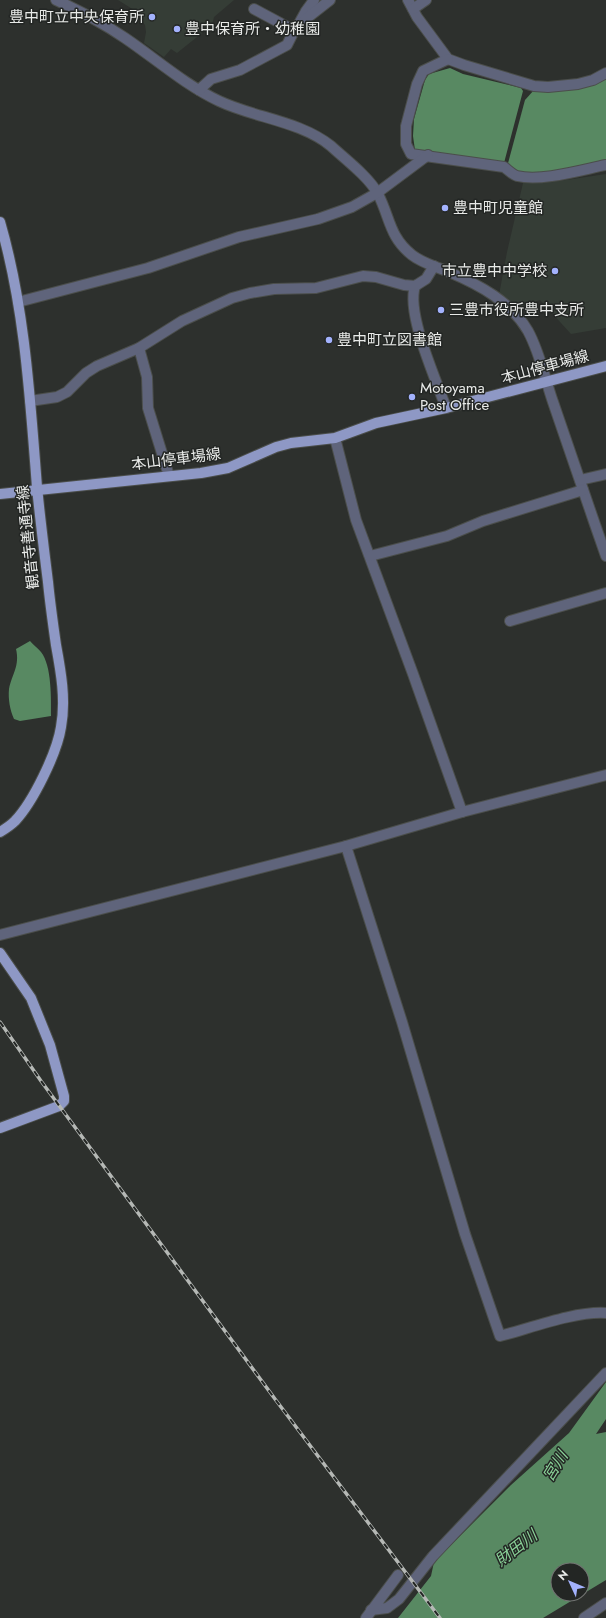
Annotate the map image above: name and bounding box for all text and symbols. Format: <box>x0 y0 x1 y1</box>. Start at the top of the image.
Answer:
place label: 豊中町立中央保育所 <box>9 6 144 28</box>
marker: 豊中町立中央保育所 <box>147 12 157 22</box>
place label: 豊中保育所・幼稚園 <box>185 18 320 40</box>
marker: 豊中保育所・幼稚園 <box>172 24 182 34</box>
place label: 豊中町児童館 <box>453 197 543 219</box>
marker: 豊中町児童館 <box>440 203 450 213</box>
place label: 市立豊中中学校 <box>442 260 547 282</box>
marker: 市立豊中中学校 <box>550 266 560 276</box>
place label: 三豊市役所豊中支所 <box>449 299 584 321</box>
marker: 三豊市役所豊中支所 <box>436 305 446 315</box>
place label: 豊中町立図書館 <box>337 329 442 351</box>
marker: 豊中町立図書館 <box>324 335 334 345</box>
street label: 本山停車場線 <box>499 345 591 389</box>
place label: Motoyama Post Office <box>420 377 490 416</box>
marker: Motoyama Post Office <box>407 392 417 402</box>
street label: 本山停車場線 <box>130 443 222 475</box>
street label: 観音寺善通寺線 <box>12 484 44 590</box>
water label: 宮川 <box>537 1445 574 1486</box>
water label: 財田川 <box>490 1523 544 1572</box>
north arrow <box>550 1562 590 1602</box>
text: N <box>554 1566 572 1584</box>

